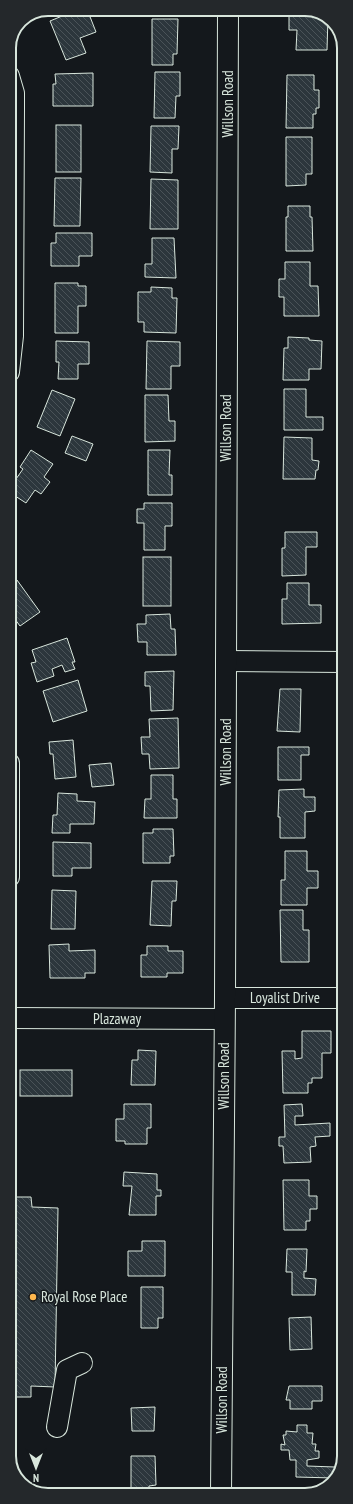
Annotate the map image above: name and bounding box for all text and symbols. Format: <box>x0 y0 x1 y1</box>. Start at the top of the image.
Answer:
street label: Willson Road <box>218 70 237 138</box>
street label: Willson Road <box>216 394 235 462</box>
street label: Willson Road <box>216 718 235 786</box>
street label: Loyalist Drive <box>250 988 320 1007</box>
street label: Plazaway <box>93 1009 141 1028</box>
street label: Willson Road <box>214 1042 233 1110</box>
place label: Royal Rose Place <box>41 1287 127 1306</box>
marker: Royal Rose Place <box>28 1292 38 1302</box>
street label: Willson Road <box>212 1366 231 1434</box>
north arrow <box>16 1448 56 1488</box>
text: N <box>33 1471 39 1485</box>

